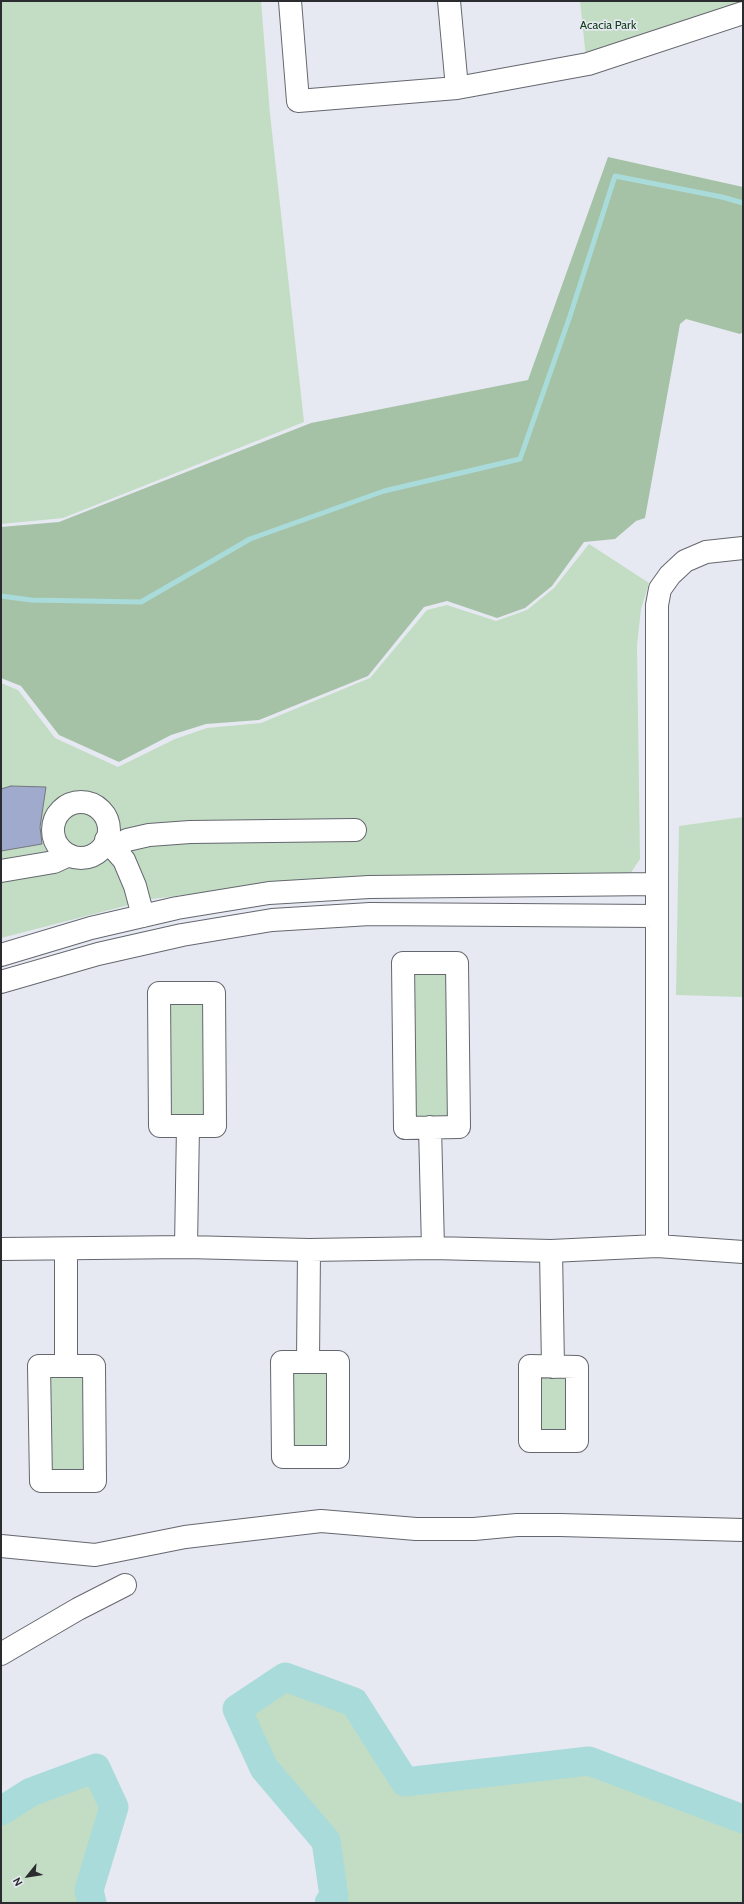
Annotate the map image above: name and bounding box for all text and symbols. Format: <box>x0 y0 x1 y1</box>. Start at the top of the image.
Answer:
park label: Acacia Park <box>580 18 636 32</box>
north arrow <box>8 1856 48 1896</box>
text: N <box>10 1875 26 1889</box>

